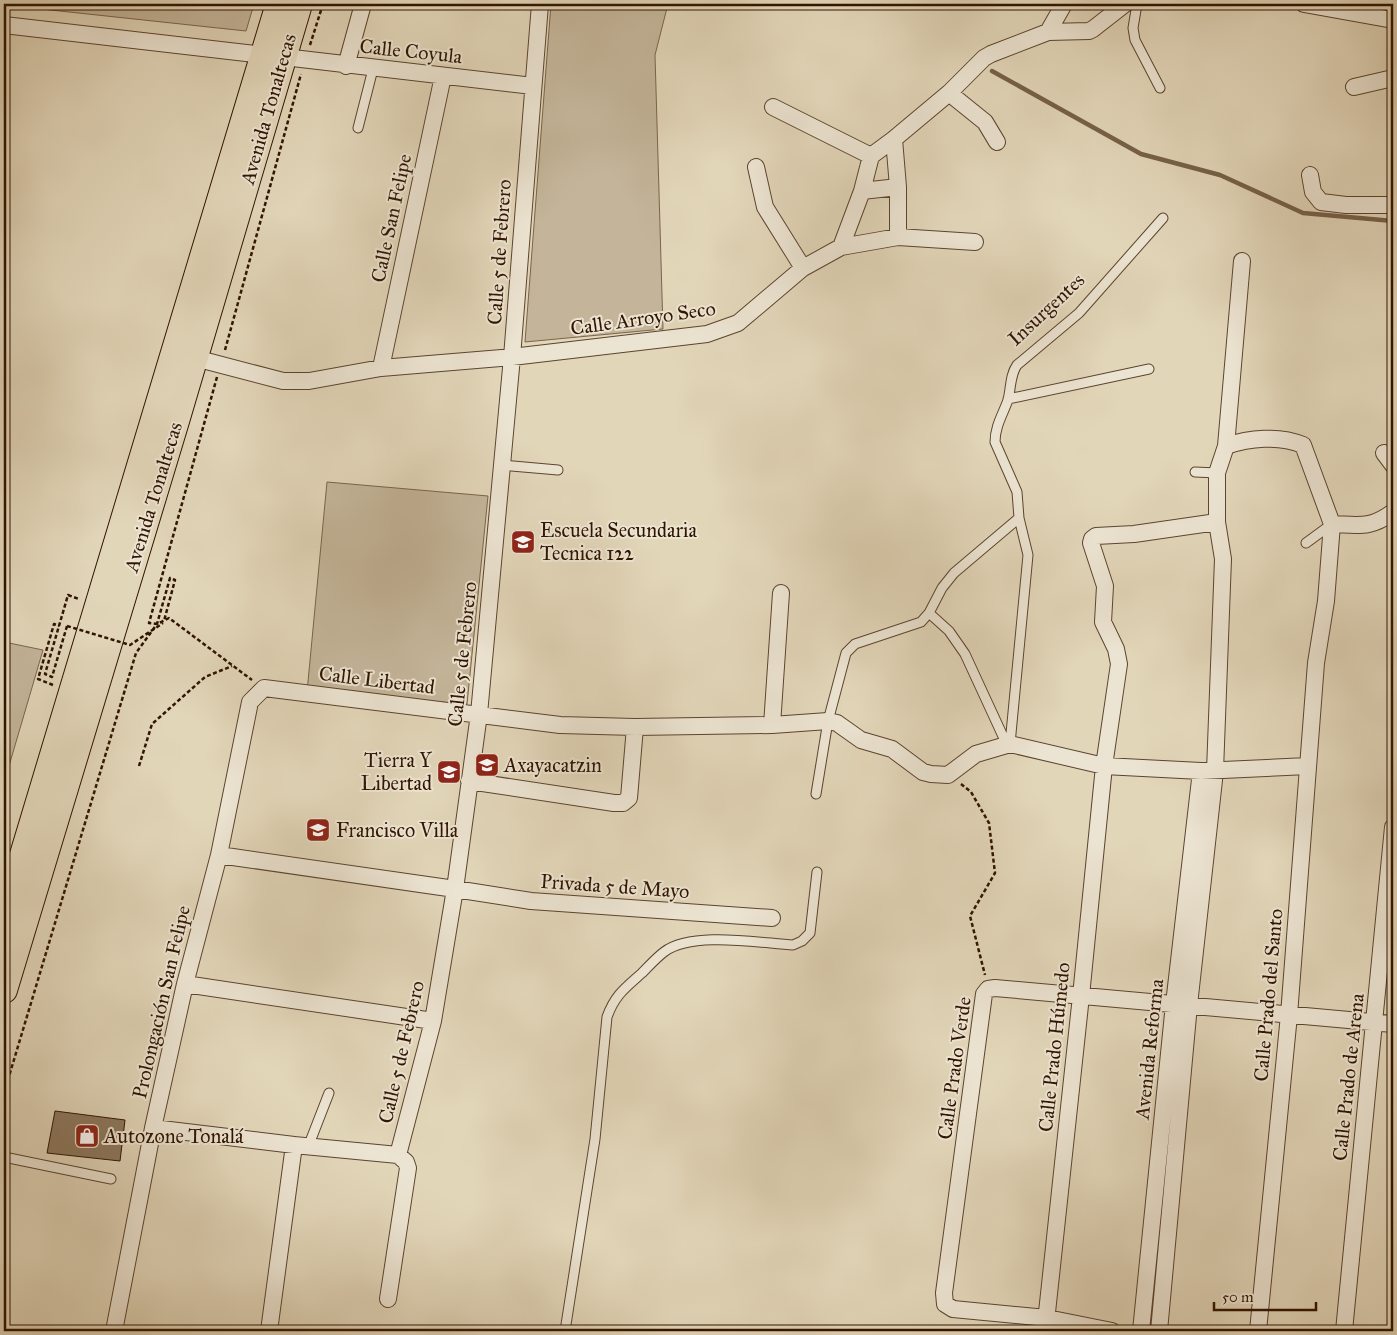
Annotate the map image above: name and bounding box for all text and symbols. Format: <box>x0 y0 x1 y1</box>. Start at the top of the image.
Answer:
street label: Avenida Tonaltecas <box>235 31 301 188</box>
street label: Calle Coyula <box>359 34 464 68</box>
street label: Calle San Felipe <box>366 152 416 284</box>
street label: Calle 5 de Febrero <box>482 179 516 325</box>
street label: Insurgentes <box>1003 268 1090 351</box>
street label: Calle Arroyo Seco <box>569 296 717 340</box>
street label: Avenida Tonaltecas <box>118 419 187 576</box>
place label: Escuela Secundaria Tecnica 122 <box>540 518 697 565</box>
school or university icon: Escuela Secundaria Tecnica 122 <box>510 529 536 555</box>
street label: Calle 5 de Febrero <box>442 580 482 728</box>
street label: Calle Libertad <box>318 661 436 699</box>
place label: Tierra Y Libertad <box>361 748 433 795</box>
school or university icon: Axayacatzin <box>474 752 500 778</box>
place label: Axayacatzin <box>503 753 602 777</box>
school or university icon: Tierra Y Libertad <box>436 759 462 785</box>
school or university icon: Francisco Villa <box>305 817 331 843</box>
place label: Francisco Villa <box>336 818 459 842</box>
street label: Privada 5 de Mayo <box>540 869 690 903</box>
street label: Prolongación San Felipe <box>127 903 196 1101</box>
street label: Calle Prado del Santo <box>1248 908 1288 1082</box>
street label: Calle Prado Húmedo <box>1033 961 1075 1133</box>
street label: Avenida Reforma <box>1130 977 1168 1121</box>
street label: Calle 5 de Febrero <box>373 978 429 1126</box>
street label: Calle Prado de Arena <box>1327 991 1369 1162</box>
street label: Calle Prado Verde <box>932 995 976 1141</box>
shop icon: Autozone Tonalá <box>74 1123 100 1149</box>
place label: Autozone Tonalá <box>103 1124 244 1148</box>
scale bar <box>1214 1280 1317 1312</box>
text: 50 m <box>1222 1288 1254 1306</box>

